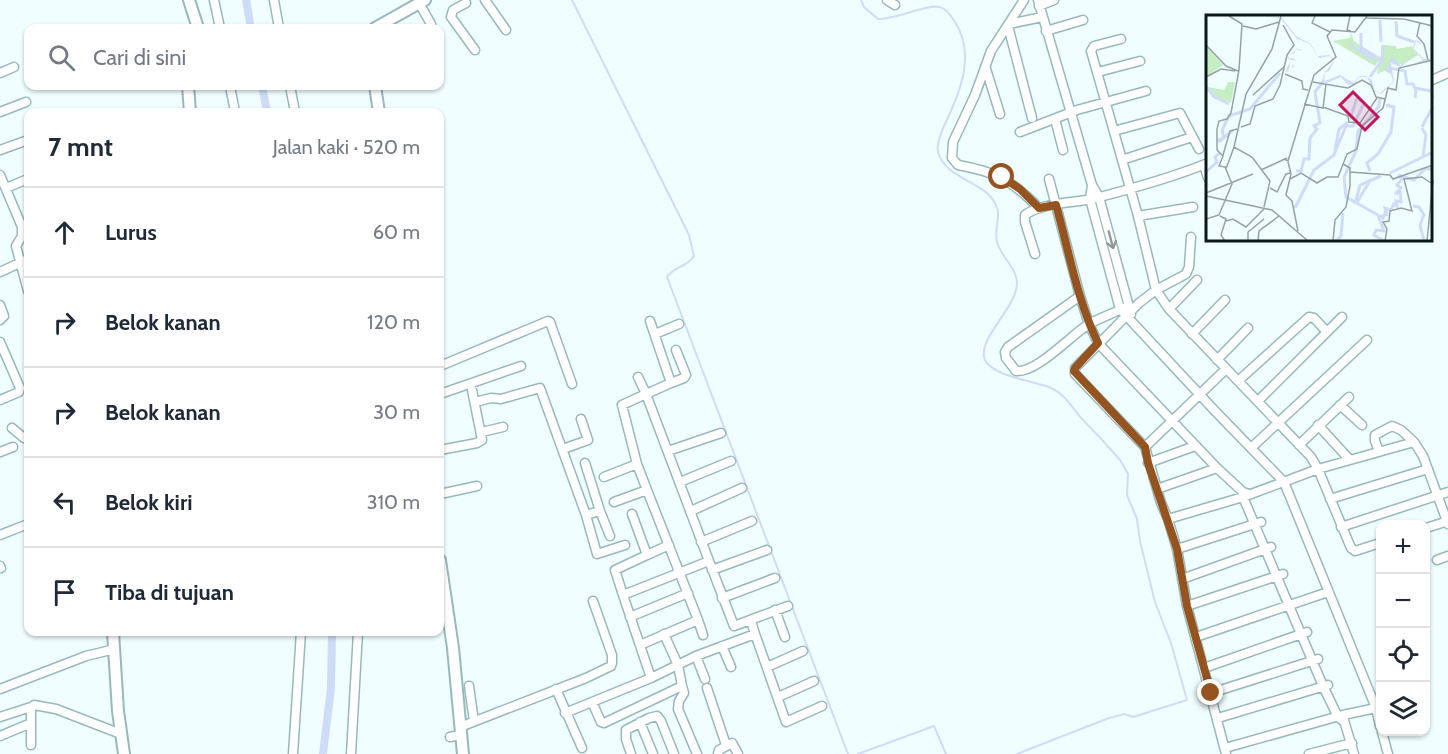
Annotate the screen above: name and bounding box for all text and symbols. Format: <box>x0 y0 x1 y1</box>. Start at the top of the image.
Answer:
inset map <box>1206 15 1433 242</box>
search box <box>24 24 444 90</box>
icon: search <box>45 41 78 74</box>
text: Cari di sini <box>93 44 186 71</box>
text: 7 mnt <box>48 131 113 163</box>
text: Jalan kaki · 520 m <box>273 135 420 159</box>
route start <box>988 163 1014 189</box>
icon: ahead <box>48 216 81 249</box>
text: Lurus <box>105 219 157 246</box>
text: 60 m <box>373 220 420 244</box>
one-way arrow <box>1105 230 1117 249</box>
icon: right <box>48 306 81 339</box>
text: Belok kanan <box>105 309 221 336</box>
text: 120 m <box>367 310 420 334</box>
icon: right <box>48 396 81 429</box>
text: Belok kanan <box>105 399 221 426</box>
text: 30 m <box>373 400 420 424</box>
icon: left <box>48 486 81 519</box>
text: Belok kiri <box>105 489 192 516</box>
text: 310 m <box>367 490 420 514</box>
map controls <box>1376 520 1430 736</box>
button: + <box>1376 520 1430 574</box>
button: − <box>1376 574 1430 628</box>
icon: arrive <box>48 576 81 609</box>
text: Tiba di tujuan <box>105 579 234 606</box>
button: locate <box>1376 628 1430 682</box>
route end <box>1197 679 1223 705</box>
button: layers <box>1376 682 1430 736</box>

